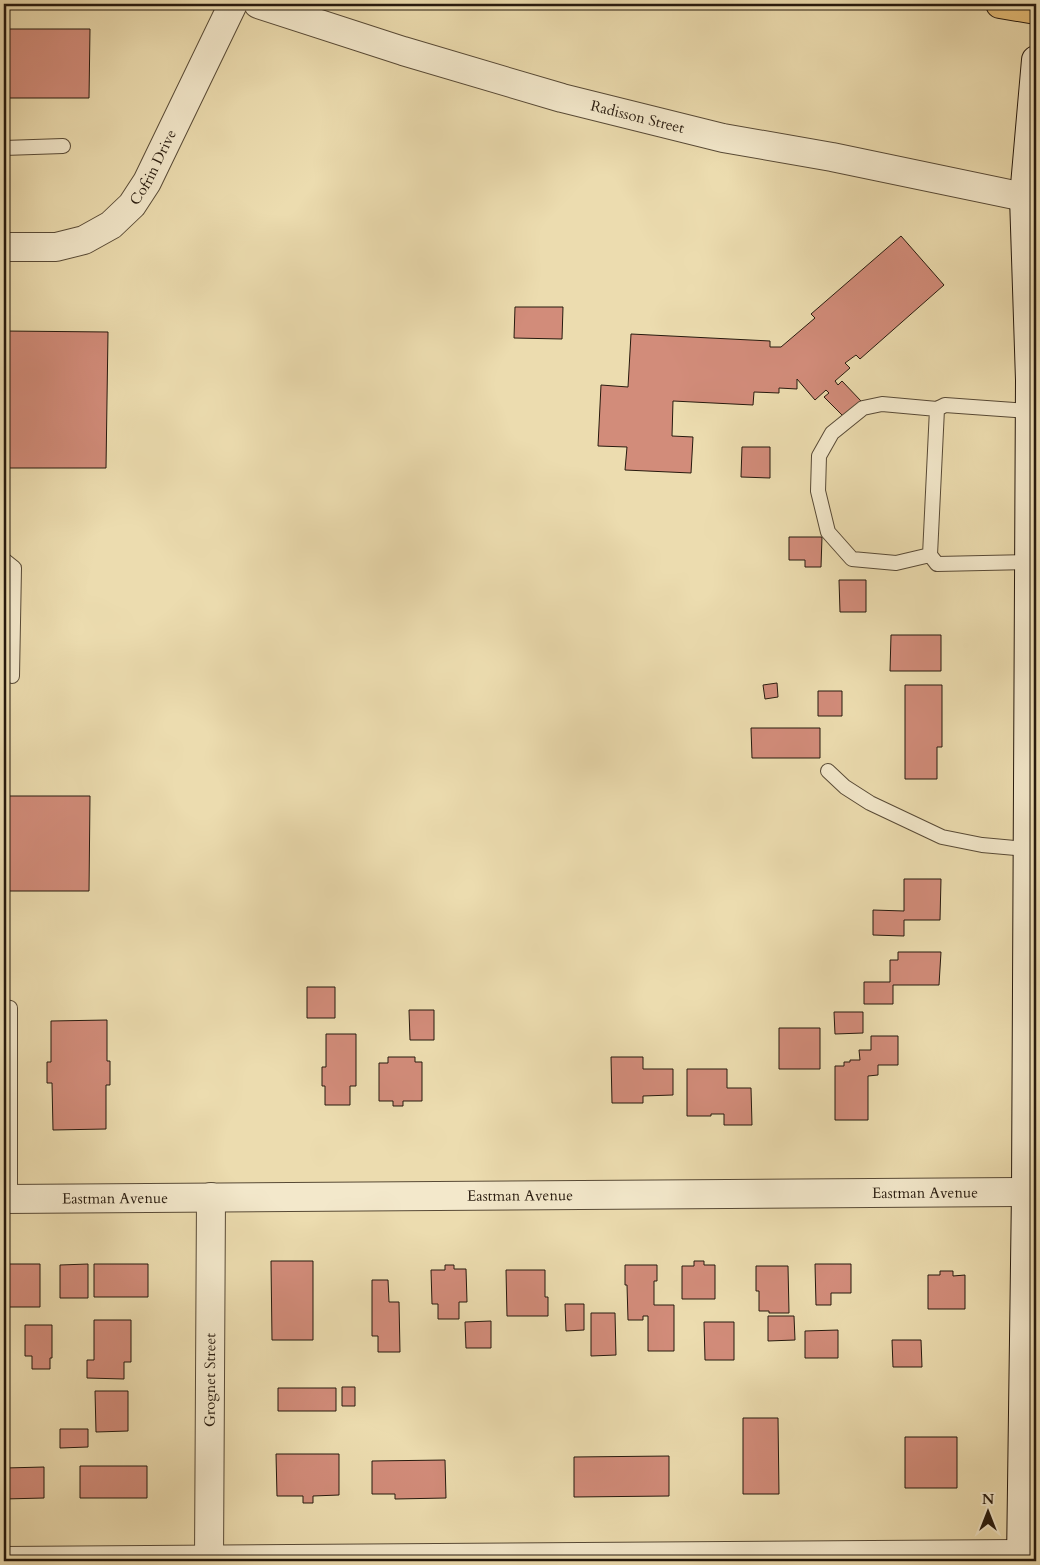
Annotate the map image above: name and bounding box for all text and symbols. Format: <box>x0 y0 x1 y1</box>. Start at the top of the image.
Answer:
street label: Radisson Street <box>589 95 687 138</box>
street label: Cofrin Drive <box>125 126 181 209</box>
street label: Eastman Avenue <box>872 1182 978 1203</box>
street label: Eastman Avenue <box>467 1185 573 1206</box>
street label: Eastman Avenue <box>62 1188 168 1209</box>
street label: Grognet Street <box>200 1333 220 1427</box>
north arrow <box>962 1488 1012 1538</box>
text: N <box>982 1490 994 1509</box>

